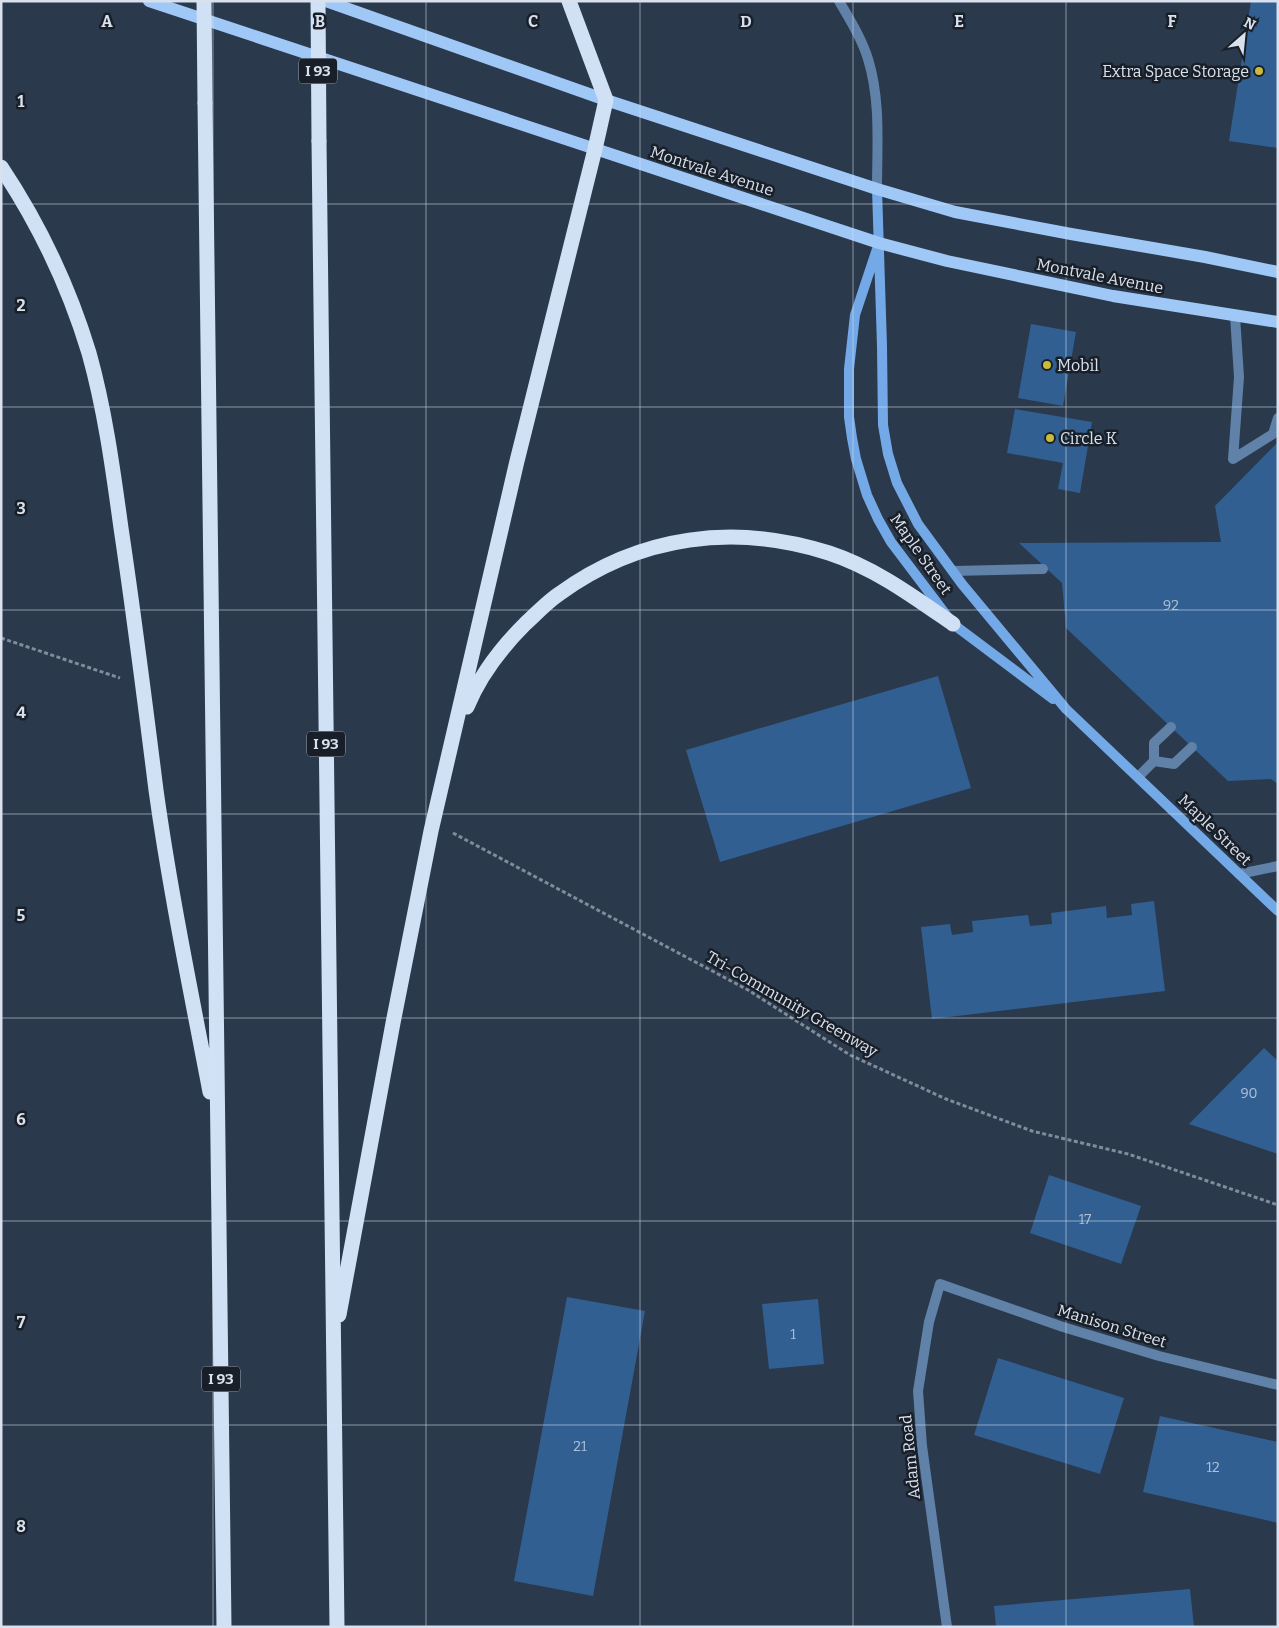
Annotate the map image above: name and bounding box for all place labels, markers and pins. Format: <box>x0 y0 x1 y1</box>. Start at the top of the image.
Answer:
place label: Extra Space Storage <box>1102 62 1249 81</box>
marker: Extra Space Storage <box>1253 65 1265 77</box>
place label: Mobil <box>1057 356 1099 375</box>
marker: Mobil <box>1041 359 1053 371</box>
place label: Circle K <box>1060 429 1118 448</box>
marker: Circle K <box>1044 432 1056 444</box>

